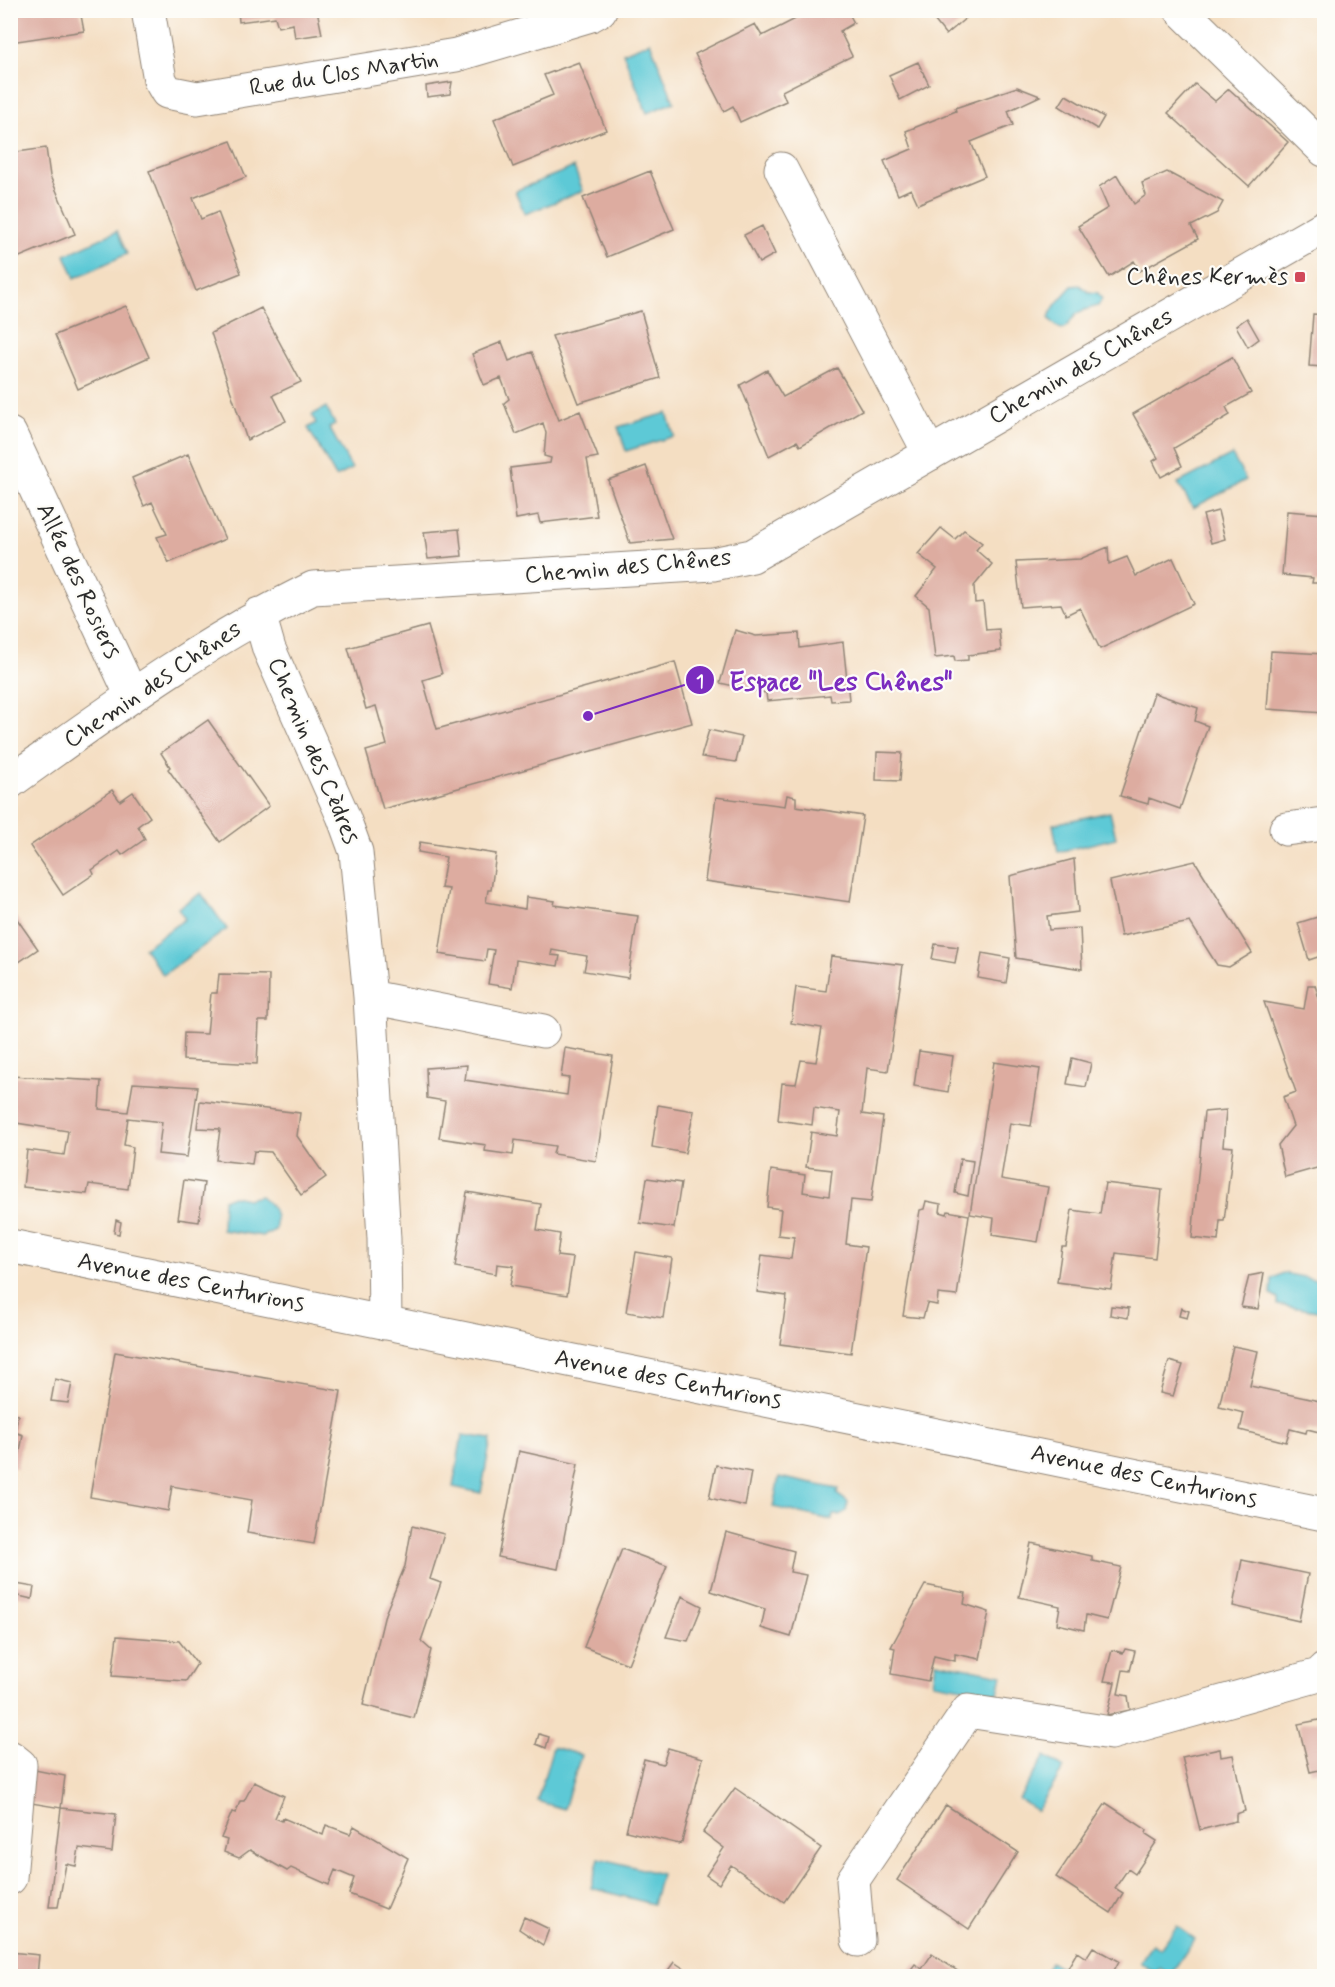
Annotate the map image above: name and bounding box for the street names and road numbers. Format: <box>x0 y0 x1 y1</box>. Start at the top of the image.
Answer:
street label: Rue du Clos Martin <box>247 44 441 104</box>
street label: Chemin des Chênes <box>983 302 1179 432</box>
street label: Allée des Rosiers <box>28 498 128 664</box>
street label: Chemin des Chênes <box>523 542 733 591</box>
street label: Chemin des Chênes <box>58 614 248 756</box>
street label: Chemin des Cèdres <box>260 653 366 849</box>
street label: Avenue des Centurions <box>75 1246 307 1320</box>
street label: Avenue des Centurions <box>552 1343 784 1417</box>
street label: Avenue des Centurions <box>1028 1438 1260 1516</box>

